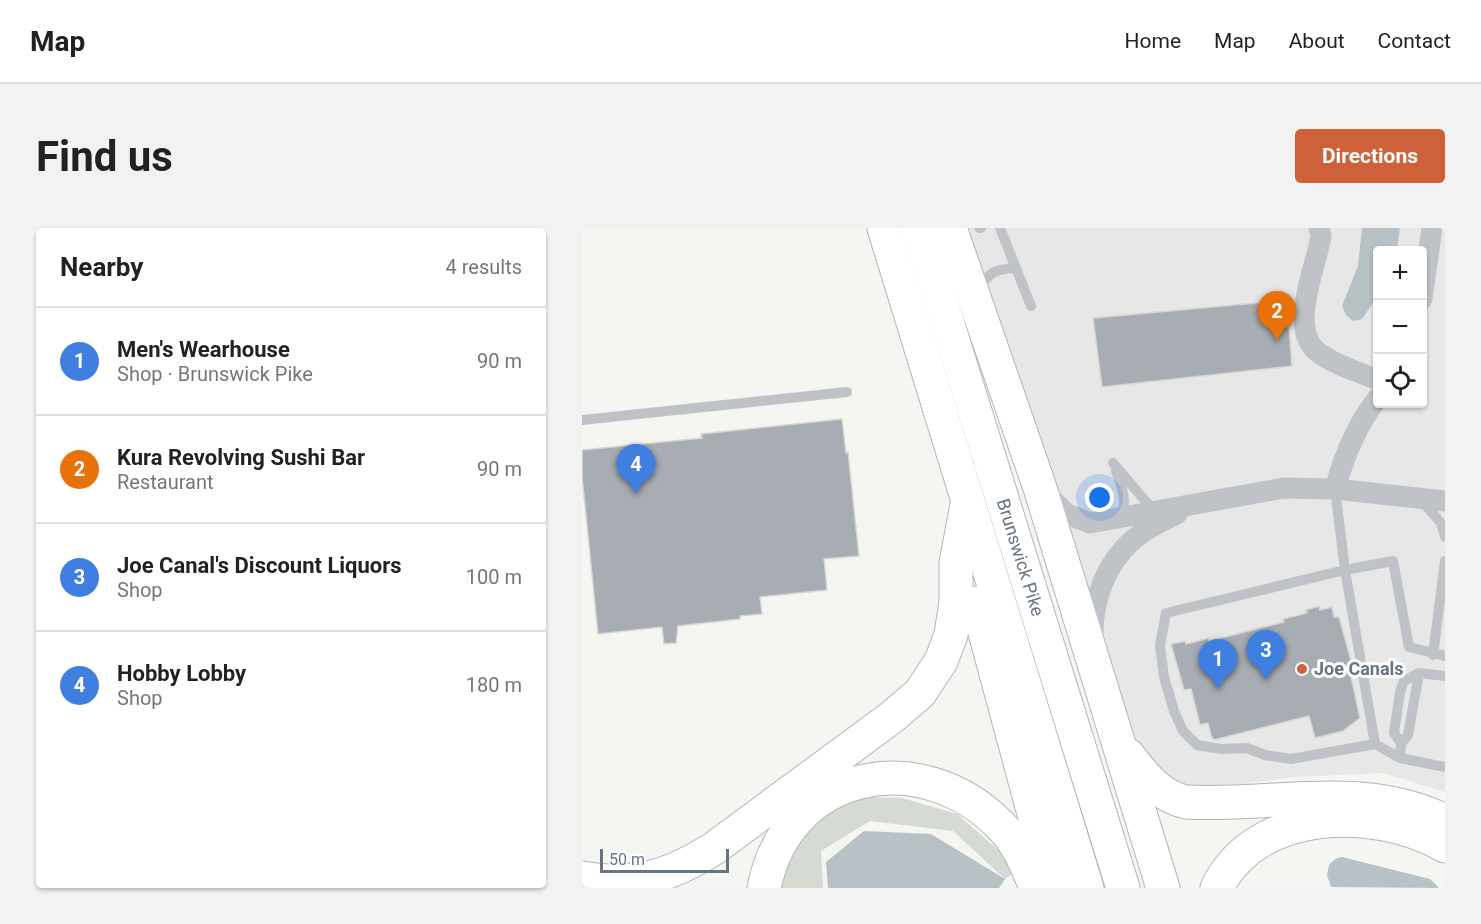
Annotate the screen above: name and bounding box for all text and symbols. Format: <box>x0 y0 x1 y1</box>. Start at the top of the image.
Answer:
text: Map <box>30 25 85 58</box>
text: Home <box>1125 29 1181 53</box>
text: Map <box>1214 29 1256 53</box>
text: About <box>1289 29 1345 53</box>
text: Contact <box>1378 29 1451 53</box>
button: Directions <box>1295 129 1445 183</box>
text: Find us <box>36 132 173 181</box>
map controls <box>1373 246 1427 408</box>
button: + <box>1373 246 1427 300</box>
text: Nearby <box>60 252 143 282</box>
text: 4 results <box>446 255 522 279</box>
pin: 2 <box>1258 291 1296 341</box>
button: − <box>1373 300 1427 354</box>
text: Men's Wearhouse <box>117 337 290 362</box>
text: 1 <box>74 349 85 373</box>
text: 90 m <box>477 349 522 373</box>
button: locate <box>1373 354 1427 408</box>
text: Shop · Brunswick Pike <box>117 362 313 386</box>
pin: 4 <box>616 444 656 494</box>
text: Kura Revolving Sushi Bar <box>117 445 365 470</box>
text: 2 <box>74 457 85 481</box>
text: 90 m <box>477 457 522 481</box>
text: Restaurant <box>117 470 214 494</box>
your location <box>1085 483 1114 512</box>
street label: Brunswick Pike <box>993 496 1049 619</box>
text: Joe Canal's Discount Liquors <box>117 553 402 578</box>
text: 3 <box>74 565 85 589</box>
text: 100 m <box>466 565 522 589</box>
text: Shop <box>117 578 163 602</box>
pin: 3 <box>1246 630 1286 680</box>
pin: 1 <box>1198 640 1238 689</box>
place label: Joe Canals <box>1314 658 1404 679</box>
text: Hobby Lobby <box>117 661 246 686</box>
marker: Joe Canals <box>1295 662 1309 676</box>
text: 4 <box>74 673 85 697</box>
text: 180 m <box>466 673 522 697</box>
text: Shop <box>117 686 163 710</box>
scale bar <box>600 846 729 874</box>
text: 50 m <box>609 850 645 869</box>

